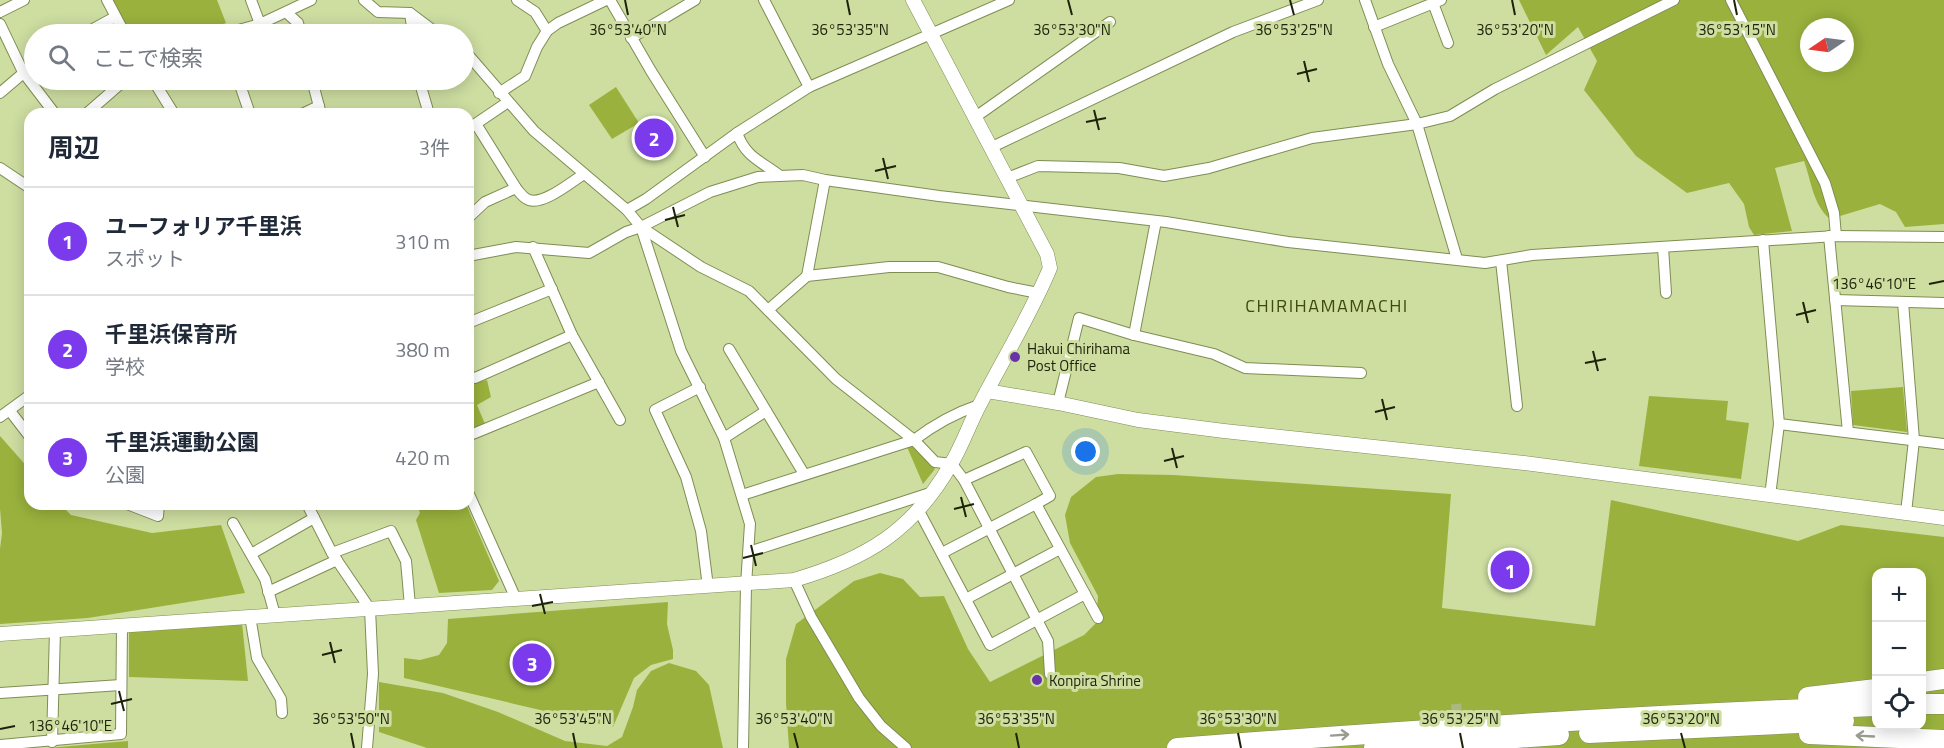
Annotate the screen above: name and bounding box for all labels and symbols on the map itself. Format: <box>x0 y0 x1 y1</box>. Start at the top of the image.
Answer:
text: 36°53'40"N <box>589 18 667 41</box>
text: 36°53'35"N <box>811 18 889 41</box>
text: 36°53'30"N <box>1033 18 1111 41</box>
text: 36°53'25"N <box>1255 18 1333 41</box>
text: 36°53'20"N <box>1476 18 1554 41</box>
text: 36°53'15"N <box>1698 18 1776 41</box>
north arrow <box>1800 18 1854 72</box>
pin: 2 <box>634 116 674 160</box>
text: 136°46'10"E <box>1832 272 1916 295</box>
district label: CHIRIHAMAMACHI <box>1245 292 1409 319</box>
place label: Hakui Chirihama Post Office <box>1027 337 1130 377</box>
marker: Hakui Chirihama Post Office <box>1008 350 1022 364</box>
your location <box>1071 437 1100 466</box>
pin: 1 <box>1490 548 1530 592</box>
pin: 3 <box>512 640 552 686</box>
place label: Konpira Shrine <box>1049 669 1141 692</box>
marker: Konpira Shrine <box>1030 673 1044 687</box>
text: 36°53'50"N <box>312 707 390 730</box>
text: 36°53'45"N <box>534 707 612 730</box>
text: 36°53'40"N <box>755 707 833 730</box>
text: 36°53'35"N <box>977 707 1055 730</box>
text: 36°53'30"N <box>1199 707 1277 730</box>
text: 36°53'25"N <box>1421 707 1499 730</box>
text: 36°53'20"N <box>1642 707 1720 730</box>
text: 136°46'10"E <box>28 714 112 737</box>
one-way arrow <box>1329 730 1349 741</box>
one-way arrow <box>1855 730 1875 741</box>

